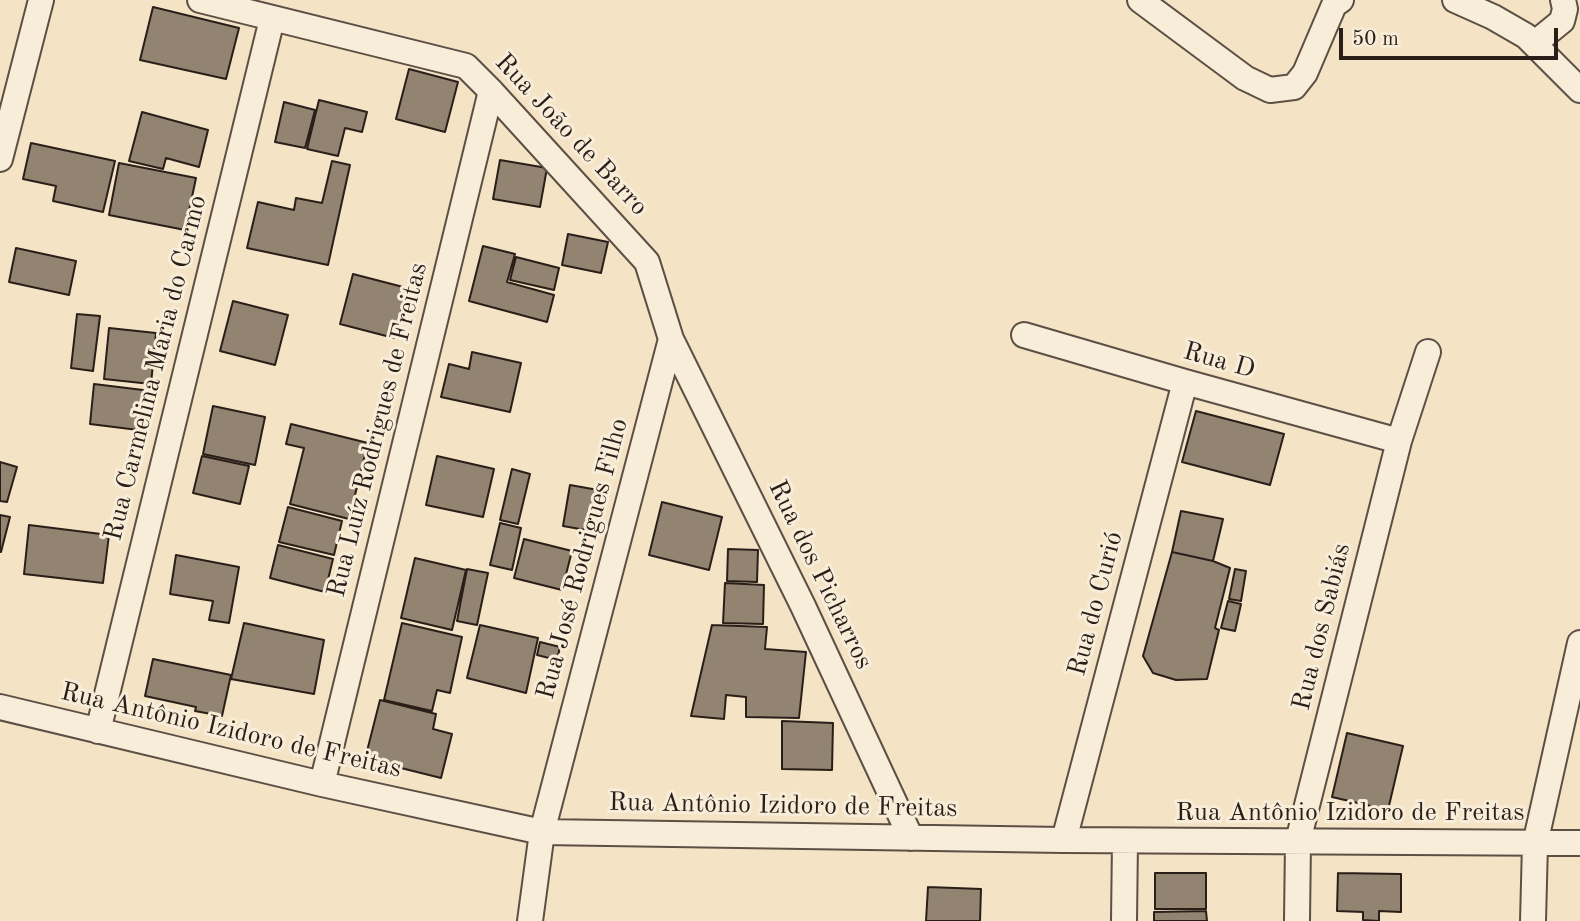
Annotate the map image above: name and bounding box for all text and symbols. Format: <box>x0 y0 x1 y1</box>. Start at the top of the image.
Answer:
scale bar <box>1342 14 1561 58</box>
text: 50 m <box>1352 29 1399 50</box>
street label: Rua João de Barro <box>488 47 654 223</box>
street label: Rua Carmelina Maria do Carmo <box>98 192 214 544</box>
street label: Rua Luíz Rodrigues de Freitas <box>321 259 435 601</box>
street label: Rua D <box>1180 336 1258 386</box>
street label: Rua José Rodrigues Filho <box>530 415 636 703</box>
street label: Rua dos Picharros <box>761 476 879 674</box>
street label: Rua do Curió <box>1062 528 1130 680</box>
street label: Rua dos Sabiás <box>1286 540 1358 714</box>
street label: Rua Antônio Izidoro de Freitas <box>57 677 405 785</box>
street label: Rua Antônio Izidoro de Freitas <box>608 787 958 825</box>
street label: Rua Antônio Izidoro de Freitas <box>1175 797 1525 829</box>

